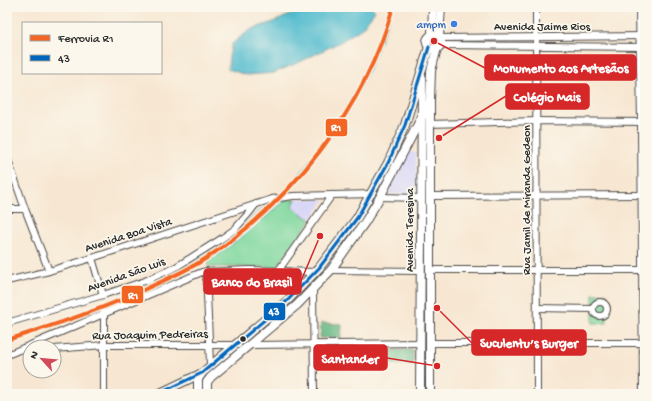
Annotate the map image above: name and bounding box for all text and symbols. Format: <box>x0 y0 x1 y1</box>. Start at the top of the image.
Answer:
place label: ampm <box>416 19 446 33</box>
marker: ampm <box>449 19 459 29</box>
street label: Avenida Jaime Rios <box>494 21 591 35</box>
legend <box>22 22 162 74</box>
text: Ferrovia R1 <box>57 33 114 47</box>
text: 43 <box>58 53 70 67</box>
callout: Monumento aos Artesãos <box>485 55 636 80</box>
text: Monumento aos Artesãos <box>494 62 630 77</box>
callout: Colégio Mais <box>506 84 589 109</box>
text: Colégio Mais <box>512 91 582 106</box>
line badge: R1 <box>325 118 348 137</box>
text: R1 <box>330 123 341 135</box>
street label: Rua Jamil de Miranda Gedeon <box>521 125 535 275</box>
street label: Avenida Teresina <box>404 188 418 272</box>
street label: Avenida Boa Vista <box>83 215 174 257</box>
street label: Avenida São Luis <box>86 255 168 296</box>
callout: Banco do Brasil <box>204 269 301 294</box>
text: Banco do Brasil <box>211 276 292 291</box>
line badge: R1 <box>121 285 144 304</box>
text: R1 <box>127 291 138 303</box>
line badge: 43 <box>263 302 286 321</box>
text: 43 <box>268 307 280 319</box>
street label: Rua Joaquim Pedreiras <box>92 328 209 344</box>
callout: Suculentu’s Burger <box>472 330 586 355</box>
unlabelled marker <box>238 334 248 344</box>
text: Suculentu’s Burger <box>480 337 579 352</box>
north arrow <box>22 339 62 379</box>
callout: Santander <box>314 345 387 370</box>
text: N <box>28 349 42 361</box>
text: Santander <box>321 353 380 368</box>

